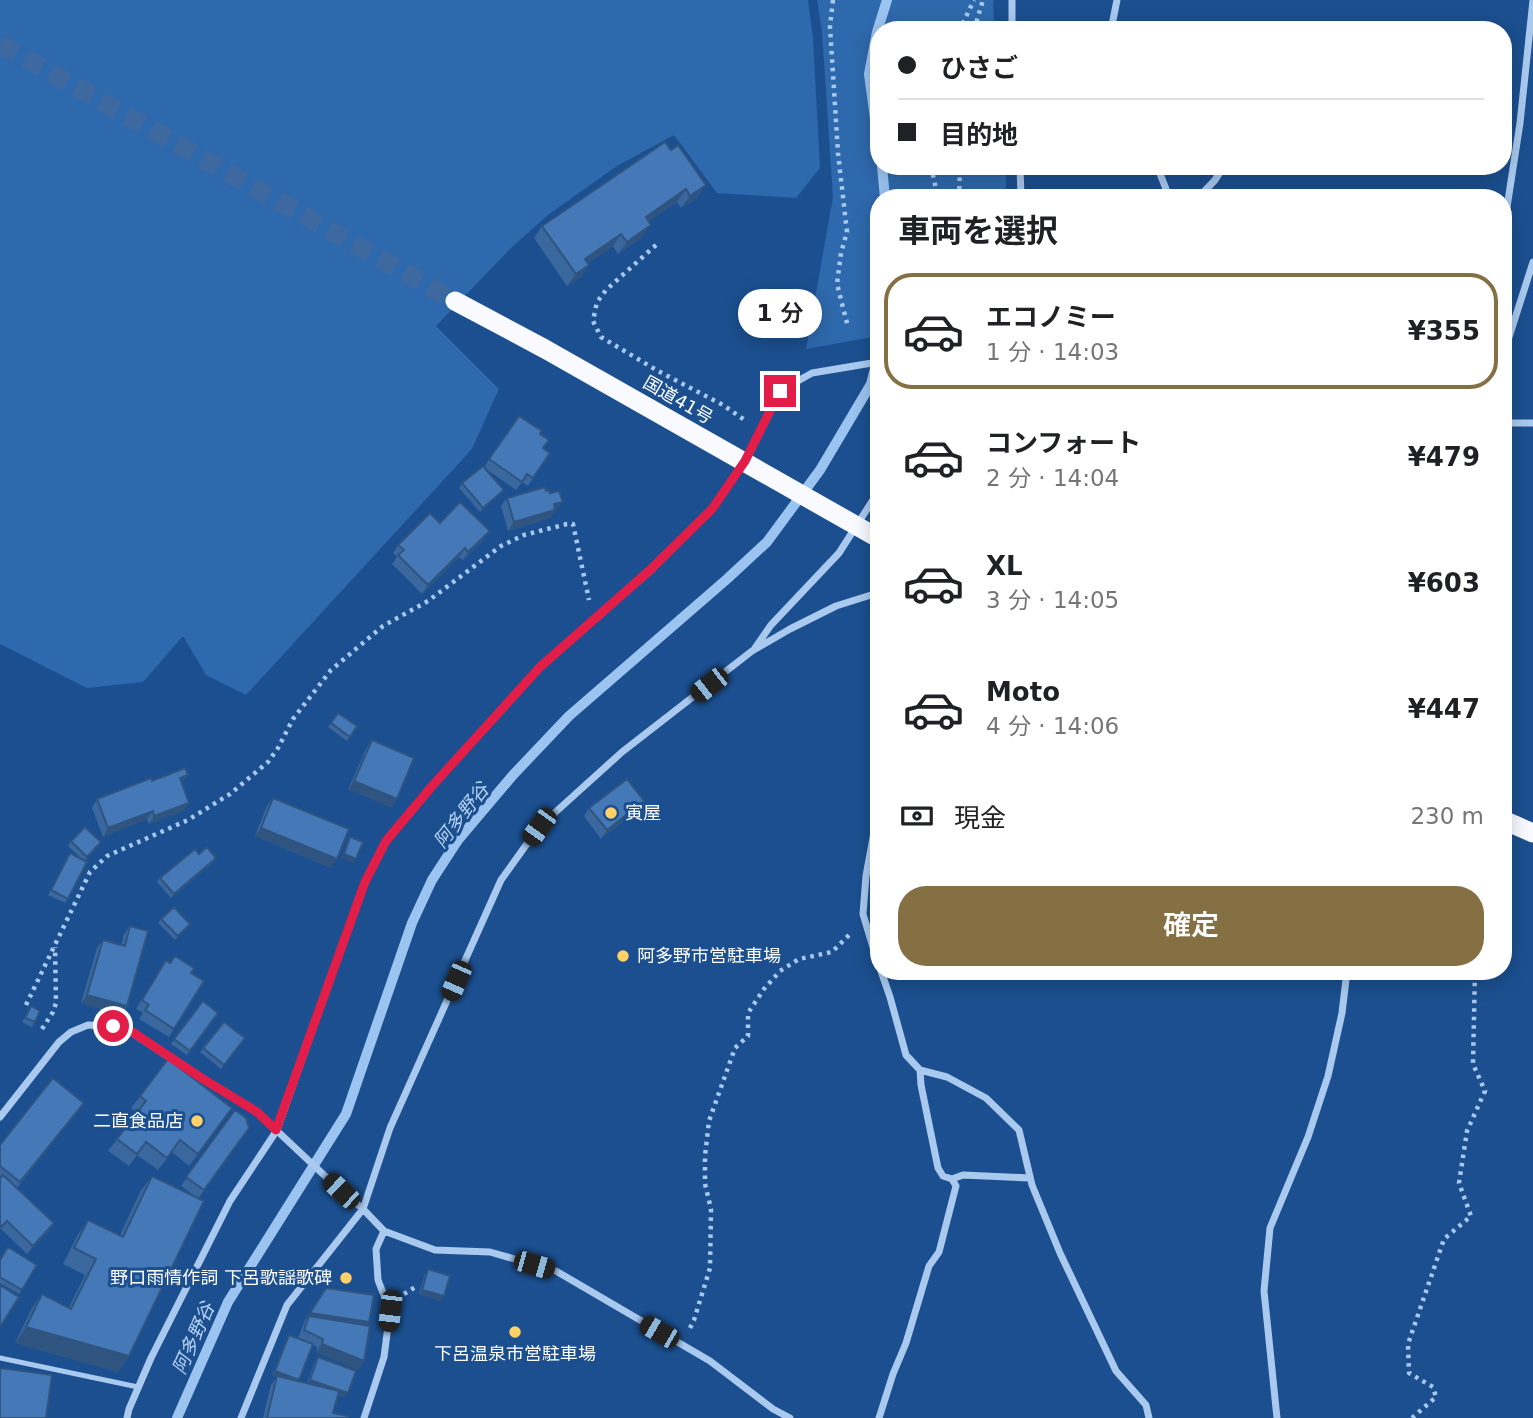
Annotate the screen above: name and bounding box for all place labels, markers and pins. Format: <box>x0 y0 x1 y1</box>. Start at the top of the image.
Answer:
place label: 寅屋 <box>625 802 661 823</box>
marker: 寅屋 <box>603 805 619 821</box>
place label: 阿多野市営駐車場 <box>637 945 781 966</box>
marker: 阿多野市営駐車場 <box>615 948 631 964</box>
place label: 二直食品店 <box>93 1110 183 1131</box>
marker: 二直食品店 <box>189 1113 205 1129</box>
place label: 野口雨情作詞 下呂歌謡歌碑 <box>110 1267 332 1288</box>
marker: 野口雨情作詞 下呂歌謡歌碑 <box>338 1270 354 1286</box>
marker: 下呂温泉市営駐車場 <box>507 1324 523 1340</box>
place label: 下呂温泉市営駐車場 <box>434 1343 596 1364</box>

